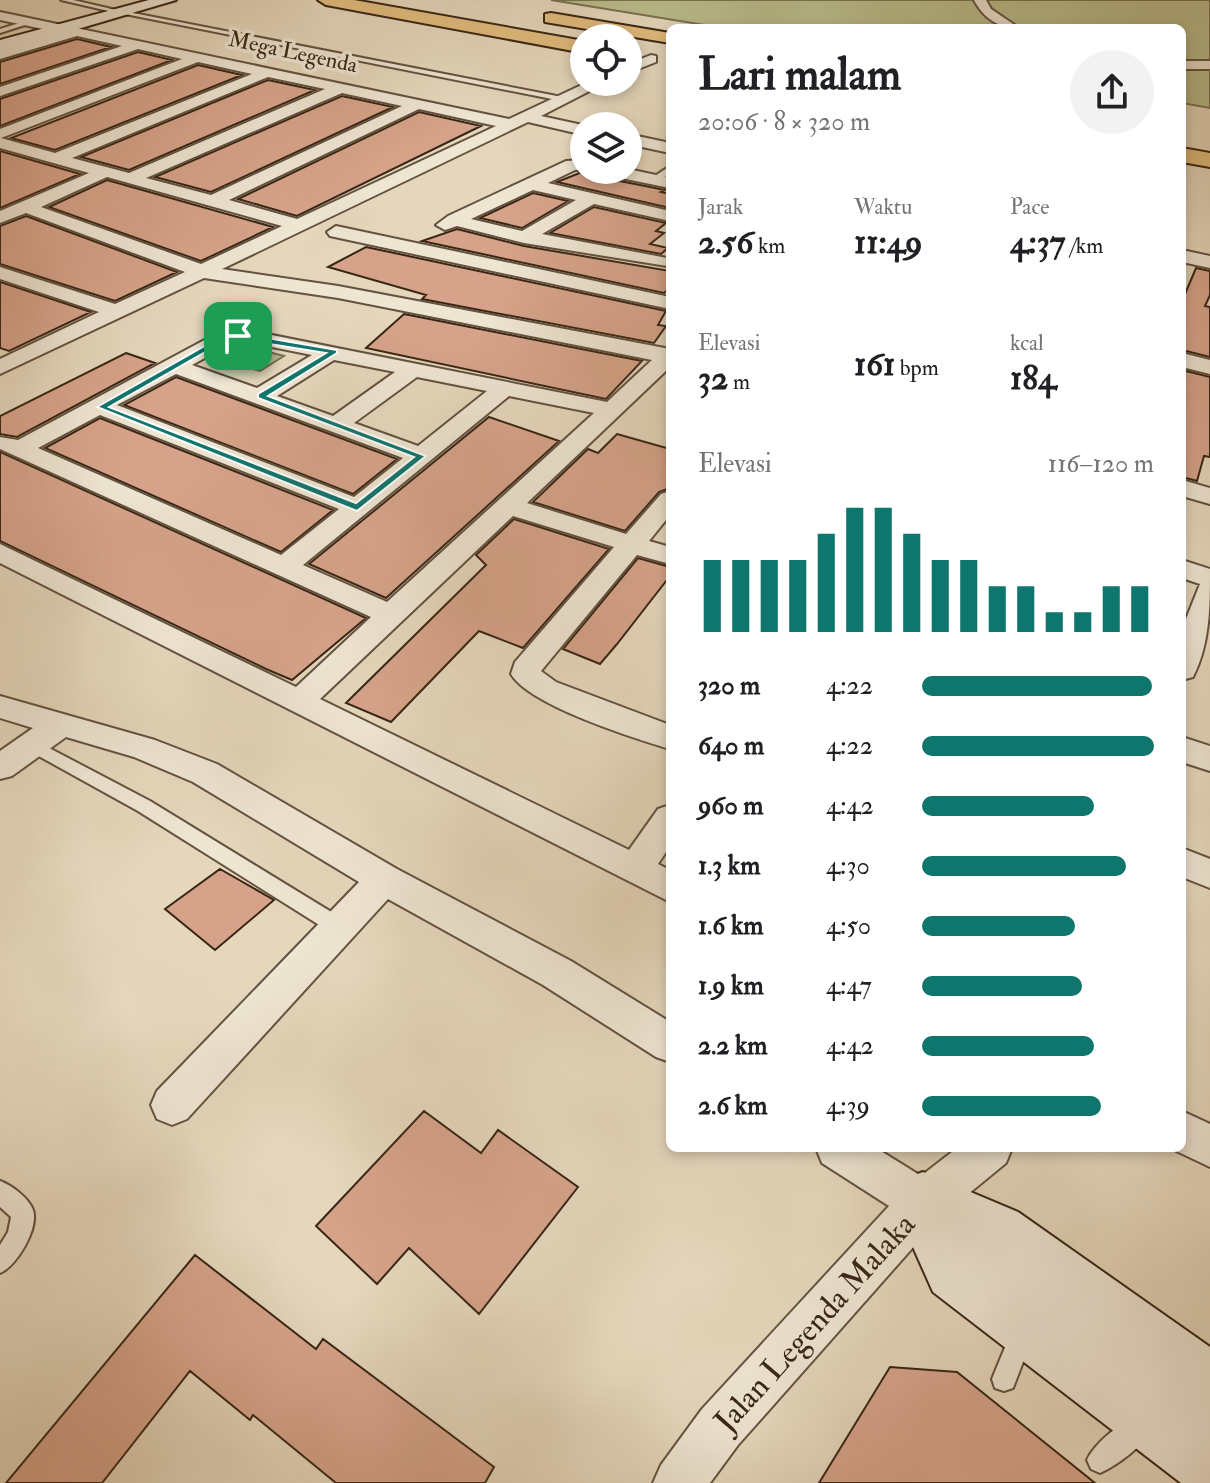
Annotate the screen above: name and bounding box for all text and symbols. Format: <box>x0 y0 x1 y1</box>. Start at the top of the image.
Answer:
map controls <box>570 24 642 184</box>
button: locate <box>570 24 642 96</box>
street label: Mega Legenda <box>226 25 361 80</box>
text: Lari malam <box>698 48 901 103</box>
button: share <box>1070 50 1154 134</box>
text: 20:06 · 8 × 320 m <box>698 106 870 138</box>
button: layers <box>570 112 642 184</box>
text: Jarak <box>698 193 743 221</box>
text: Waktu <box>854 193 912 221</box>
text: Pace <box>1010 193 1049 221</box>
text: 2.56 <box>698 221 753 264</box>
text: 11:49 <box>854 221 922 264</box>
text: 4:37 <box>1010 221 1065 264</box>
text: km <box>753 232 785 260</box>
text: /km <box>1065 232 1103 260</box>
pin <box>204 302 272 370</box>
icon: arrive <box>216 314 260 358</box>
text: Elevasi <box>698 329 760 357</box>
text: kcal <box>1010 329 1044 357</box>
text: 161 <box>854 343 895 386</box>
text: bpm <box>895 354 939 382</box>
text: 32 <box>698 357 728 400</box>
text: 184 <box>1010 357 1056 400</box>
text: m <box>728 368 750 396</box>
text: Elevasi <box>698 448 772 480</box>
text: 116–120 m <box>1048 448 1154 480</box>
text: 320 m <box>698 670 760 702</box>
text: 4:22 <box>826 670 873 702</box>
text: 640 m <box>698 730 764 762</box>
text: 4:22 <box>826 730 873 762</box>
text: 960 m <box>698 790 763 822</box>
text: 4:42 <box>826 790 874 822</box>
text: 1.3 km <box>698 850 760 882</box>
text: 4:30 <box>826 850 870 882</box>
text: 1.6 km <box>698 910 763 942</box>
text: 4:50 <box>826 910 871 942</box>
text: 1.9 km <box>698 970 764 1002</box>
text: 4:47 <box>826 970 872 1002</box>
text: 2.2 km <box>698 1030 767 1062</box>
text: 4:42 <box>826 1030 874 1062</box>
text: 2.6 km <box>698 1090 767 1122</box>
text: 4:39 <box>826 1090 870 1122</box>
street label: Jalan Legenda Malaka <box>705 1204 925 1442</box>

